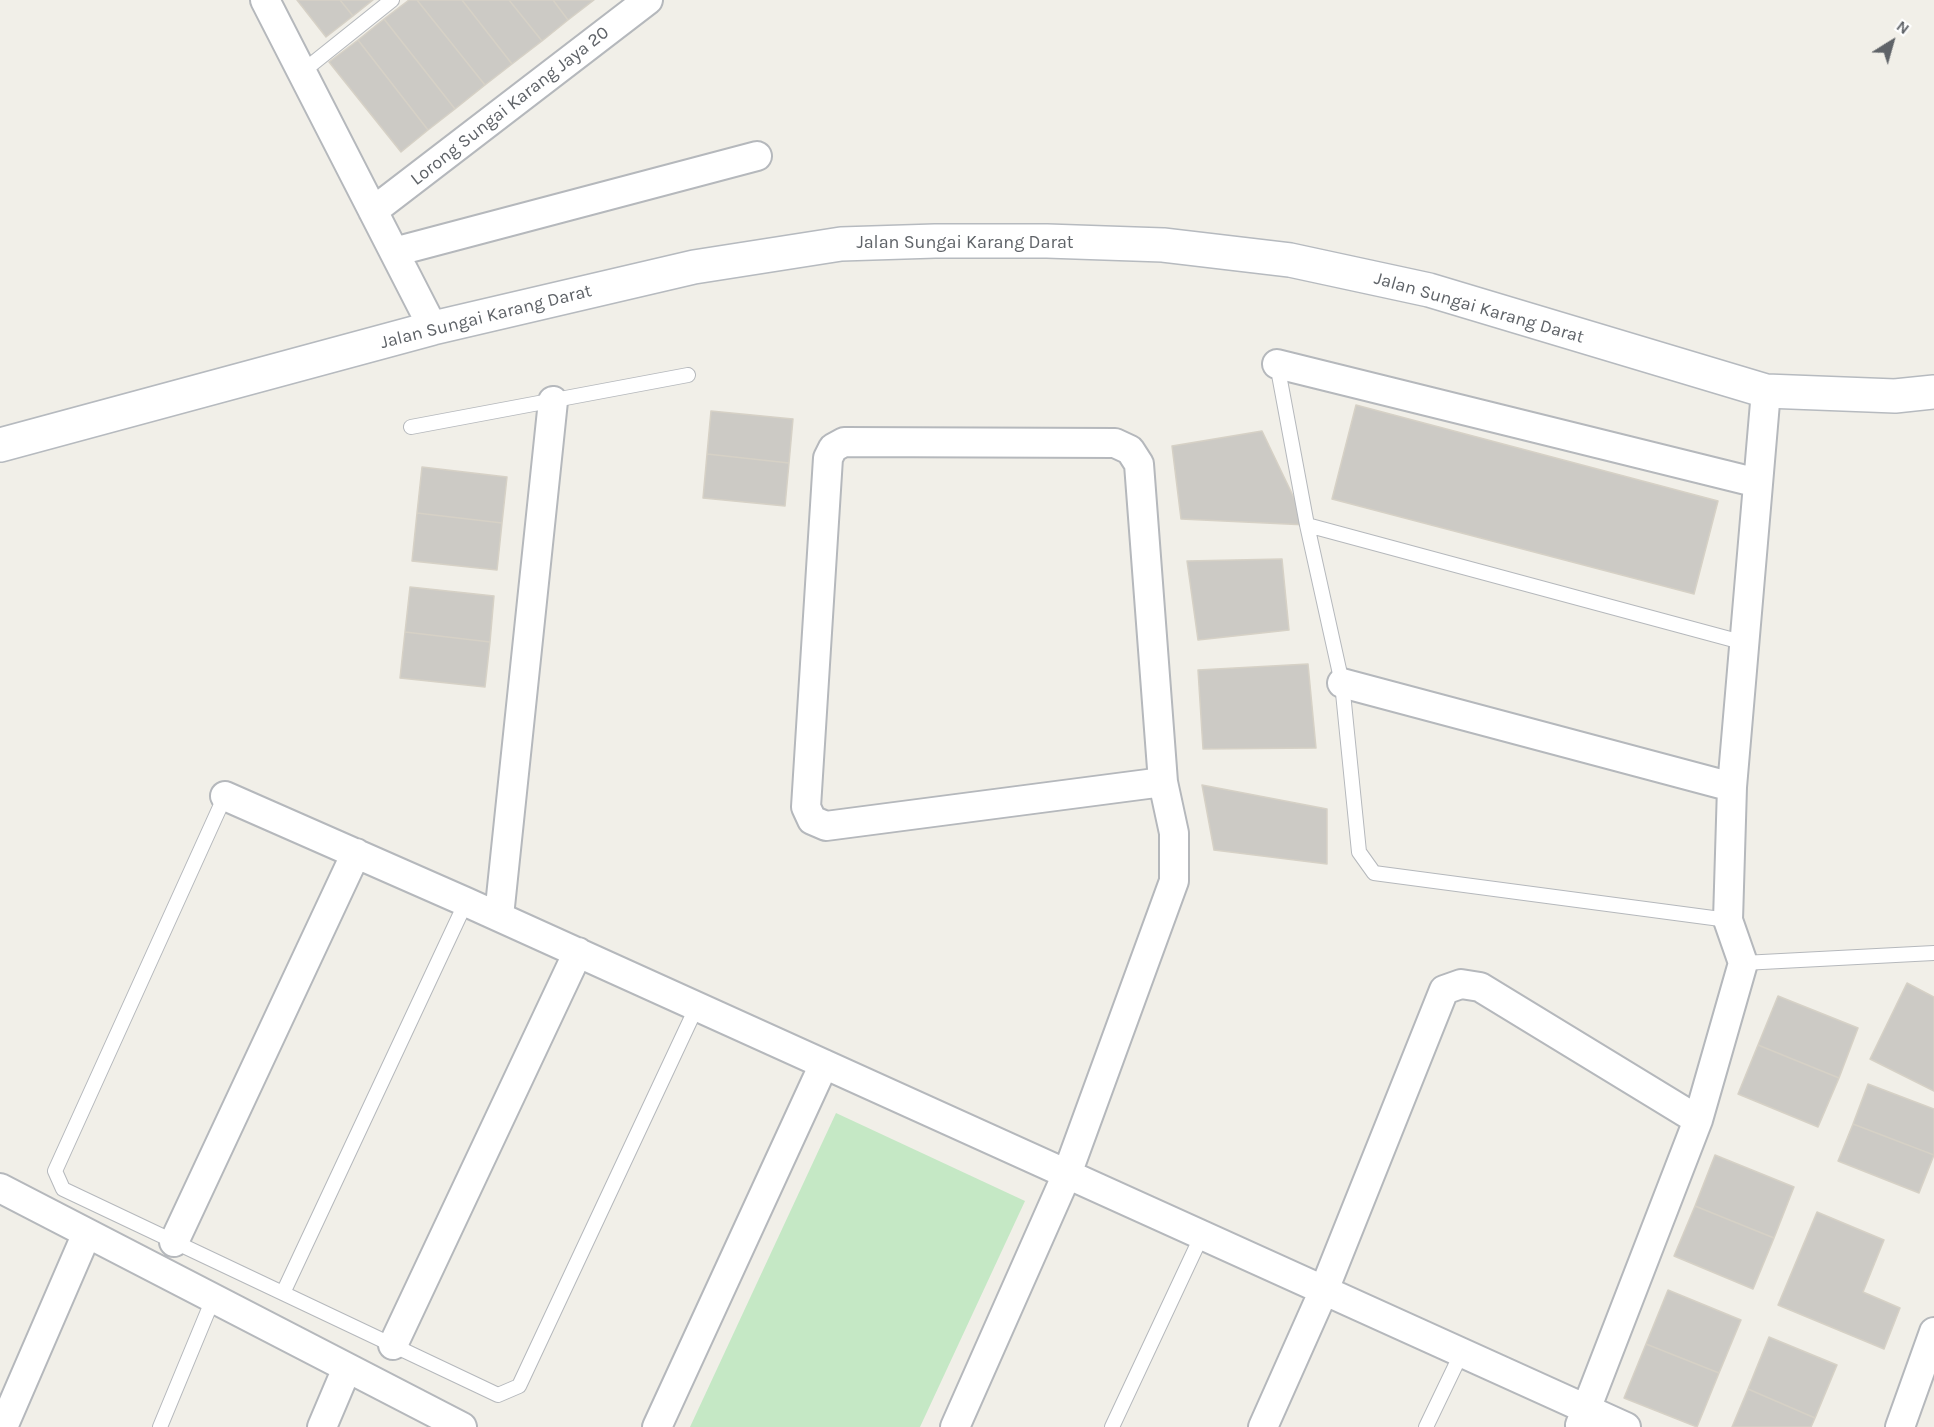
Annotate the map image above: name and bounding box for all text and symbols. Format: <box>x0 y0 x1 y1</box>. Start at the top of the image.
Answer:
north arrow <box>1862 12 1922 72</box>
text: N <box>1893 16 1913 38</box>
street label: Lorong Sungai Karang Jaya 20 <box>407 22 613 190</box>
street label: Jalan Sungai Karang Darat <box>856 232 1074 254</box>
street label: Jalan Sungai Karang Darat <box>1372 268 1586 348</box>
street label: Jalan Sungai Karang Darat <box>378 280 594 354</box>

